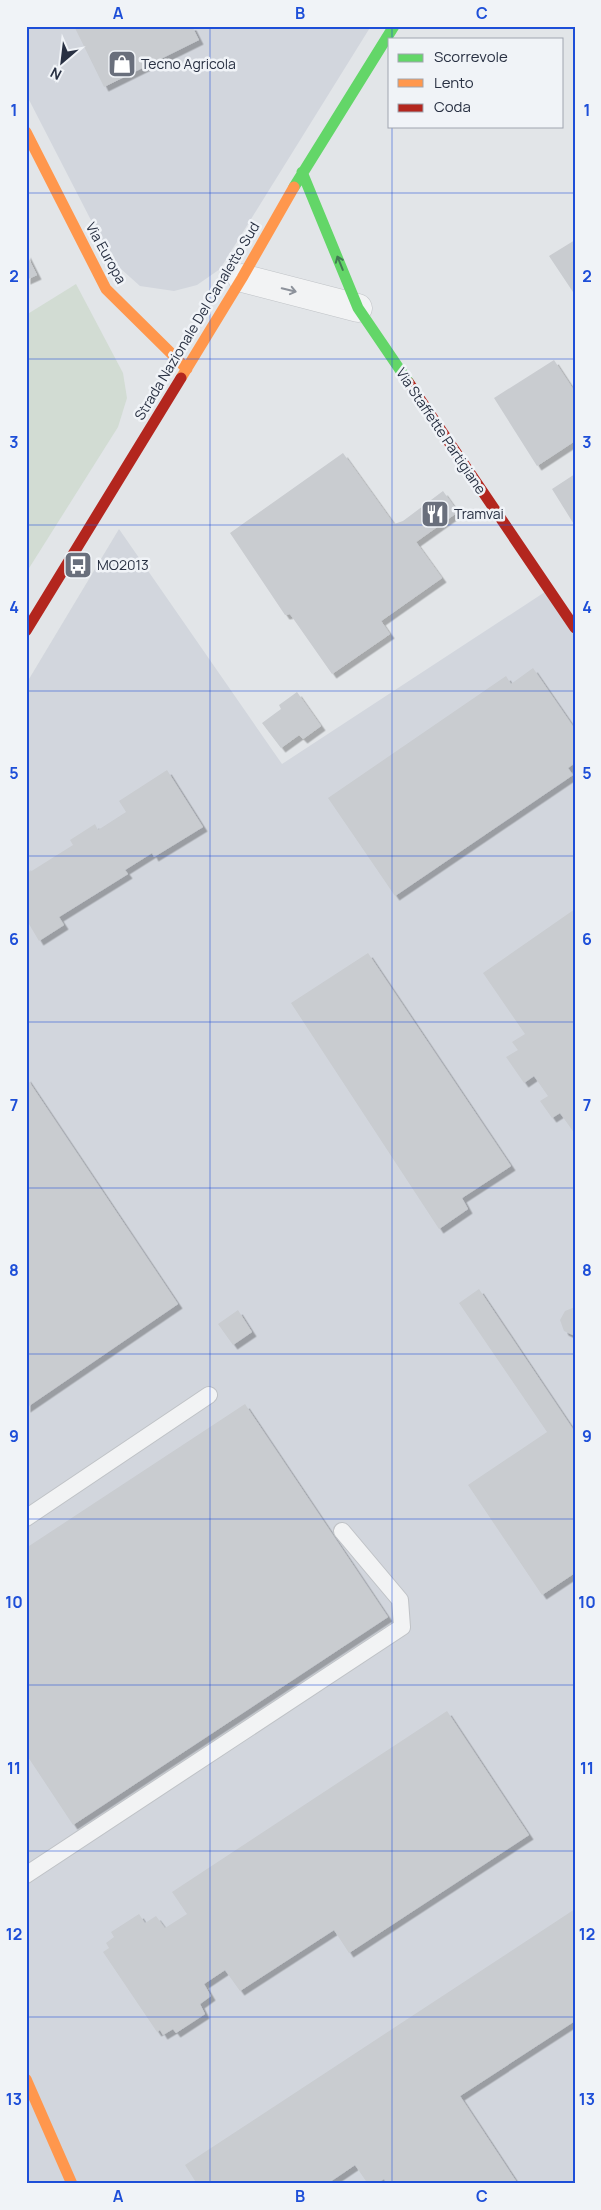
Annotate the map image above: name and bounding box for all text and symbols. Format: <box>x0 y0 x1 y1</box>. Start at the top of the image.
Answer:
text: A <box>113 2 124 24</box>
text: B <box>295 2 305 24</box>
text: C <box>476 2 488 24</box>
north arrow <box>38 38 88 88</box>
legend <box>388 38 564 128</box>
text: Scorrevole <box>434 46 508 67</box>
shop icon: Tecno Agricola <box>107 49 137 79</box>
place label: Tecno Agricola <box>141 54 236 73</box>
text: N <box>47 63 65 85</box>
text: Lento <box>434 72 474 93</box>
text: Coda <box>434 96 471 117</box>
text: 1 <box>10 99 18 121</box>
text: 1 <box>583 99 591 121</box>
street label: Strada Nazionale Del Canaletto Sud <box>130 218 263 423</box>
street label: Via Europa <box>82 219 131 287</box>
one-way arrow <box>334 256 344 271</box>
text: 2 <box>9 265 19 287</box>
text: 2 <box>582 265 592 287</box>
one-way arrow <box>280 286 296 296</box>
street label: Via Staffette Partigiane <box>392 364 491 497</box>
text: 3 <box>9 431 19 453</box>
text: 3 <box>582 431 592 453</box>
restaurant icon: Tramvai <box>420 499 450 529</box>
place label: Tramvai <box>454 504 504 523</box>
bus stop icon: MO2013 <box>63 550 93 580</box>
place label: MO2013 <box>97 555 149 574</box>
text: 4 <box>9 596 19 618</box>
text: 4 <box>582 596 592 618</box>
text: 5 <box>9 762 19 784</box>
text: 5 <box>582 762 592 784</box>
text: 6 <box>9 928 19 950</box>
text: 6 <box>582 928 592 950</box>
text: 7 <box>10 1094 18 1116</box>
text: 7 <box>583 1094 591 1116</box>
text: 8 <box>9 1259 19 1281</box>
text: 8 <box>582 1259 592 1281</box>
text: 9 <box>9 1425 19 1447</box>
text: 9 <box>582 1425 592 1447</box>
text: 10 <box>5 1591 23 1613</box>
text: 10 <box>578 1591 596 1613</box>
text: 11 <box>7 1757 21 1779</box>
text: 11 <box>580 1757 594 1779</box>
text: 12 <box>6 1923 22 1945</box>
text: 12 <box>579 1923 595 1945</box>
text: 13 <box>6 2088 22 2110</box>
text: 13 <box>579 2088 595 2110</box>
text: A <box>113 2185 124 2207</box>
text: B <box>295 2185 305 2207</box>
text: C <box>476 2185 488 2207</box>

